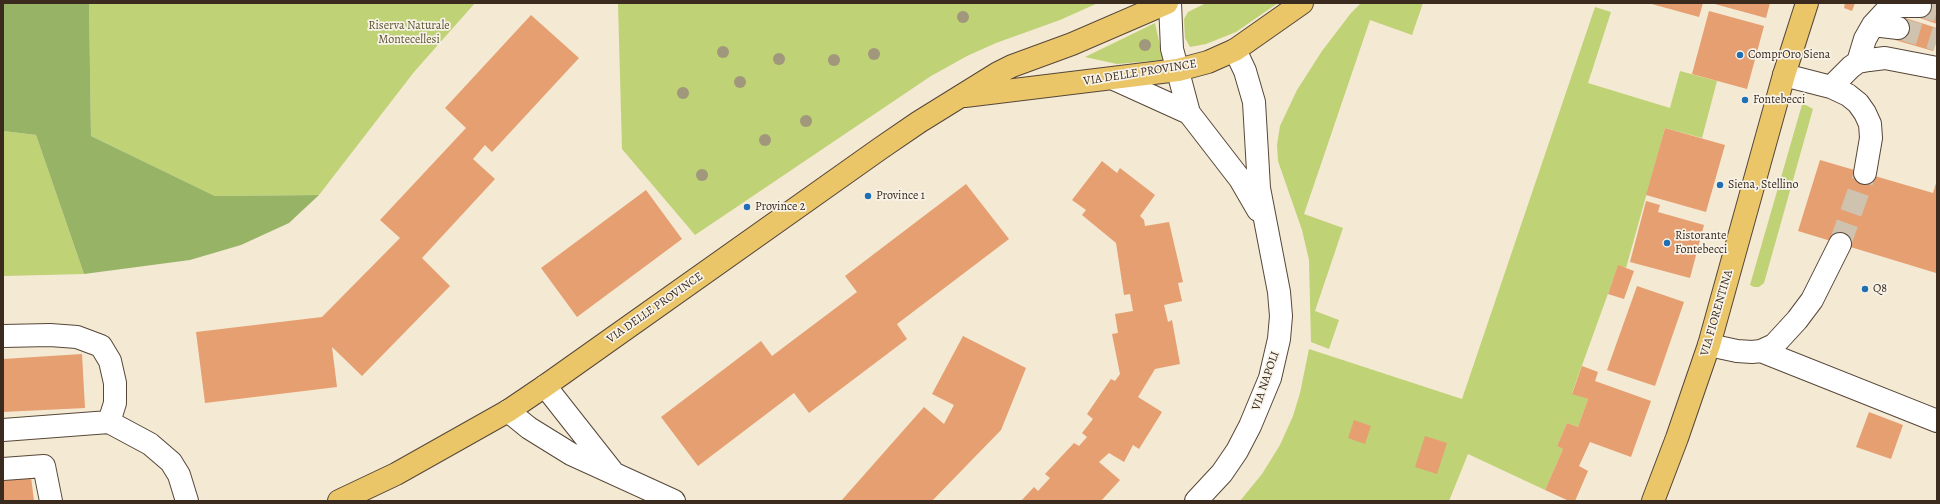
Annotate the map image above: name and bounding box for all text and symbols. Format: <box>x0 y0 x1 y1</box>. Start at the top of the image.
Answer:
park label: Riserva Naturale Montecellesi <box>368 19 450 47</box>
place label: ComprOro Siena <box>1748 48 1830 62</box>
marker: ComprOro Siena <box>1735 50 1745 60</box>
street label: VIA DELLE PROVINCE <box>1082 57 1198 89</box>
place label: Fontebecci <box>1753 93 1805 107</box>
marker: Fontebecci <box>1740 95 1750 105</box>
place label: Siena, Stellino <box>1728 178 1799 192</box>
marker: Siena, Stellino <box>1715 180 1725 190</box>
place label: Province 1 <box>876 189 925 203</box>
marker: Province 1 <box>863 191 873 201</box>
place label: Province 2 <box>755 200 805 214</box>
marker: Province 2 <box>742 202 752 212</box>
place label: Ristorante Fontebecci <box>1675 229 1727 257</box>
marker: Ristorante Fontebecci <box>1662 238 1672 248</box>
street label: VIA FIORENTINA <box>1698 268 1736 358</box>
street label: VIA DELLE PROVINCE <box>604 269 706 347</box>
place label: Q8 <box>1873 282 1887 296</box>
marker: Q8 <box>1860 284 1870 294</box>
street label: VIA NAPOLI <box>1249 350 1283 412</box>

